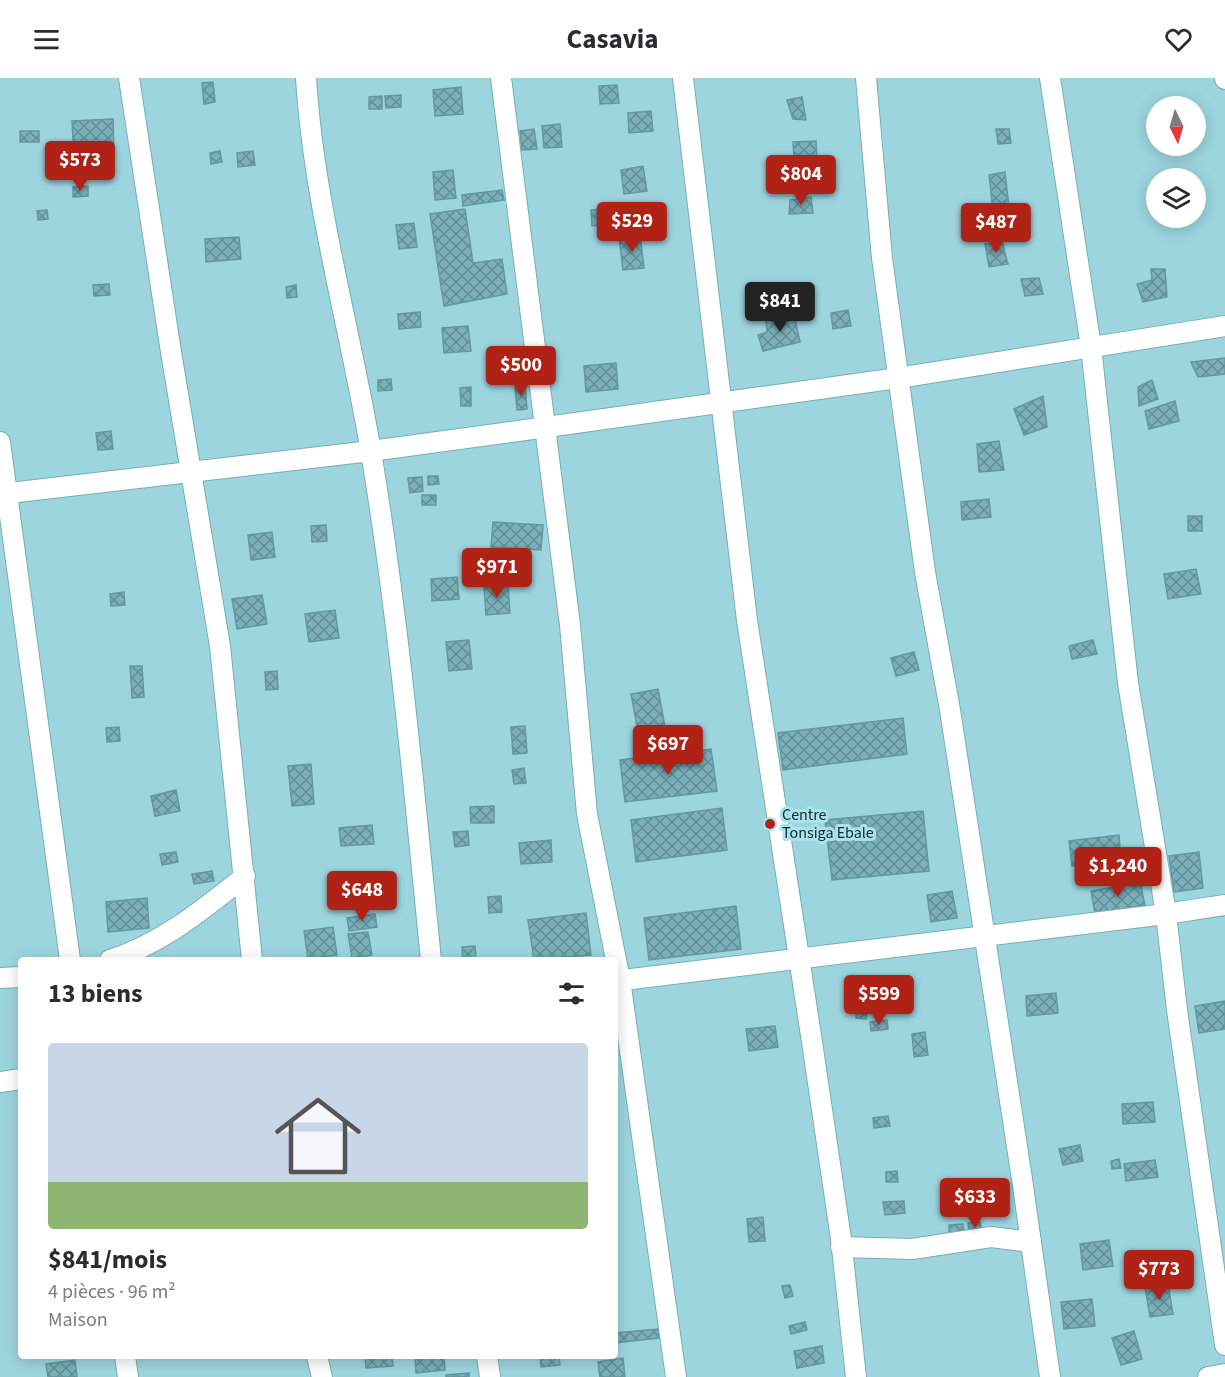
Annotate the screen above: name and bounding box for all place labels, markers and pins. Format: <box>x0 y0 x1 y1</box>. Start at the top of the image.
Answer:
pin: $573 <box>44 141 116 192</box>
pin: $804 <box>765 155 837 206</box>
pin: $529 <box>596 202 668 253</box>
pin: $487 <box>960 203 1032 254</box>
pin: $841 <box>744 282 816 333</box>
pin: $500 <box>485 346 557 397</box>
pin: $971 <box>461 548 533 599</box>
pin: $697 <box>632 725 704 776</box>
place label: Centre Tonsiga Ebale <box>782 804 874 844</box>
marker: Centre Tonsiga Ebale <box>763 817 777 831</box>
pin: $1,240 <box>1069 847 1167 898</box>
pin: $648 <box>326 871 398 922</box>
pin: $599 <box>843 975 915 1026</box>
pin: $633 <box>939 1178 1011 1229</box>
pin: $773 <box>1123 1250 1195 1301</box>

